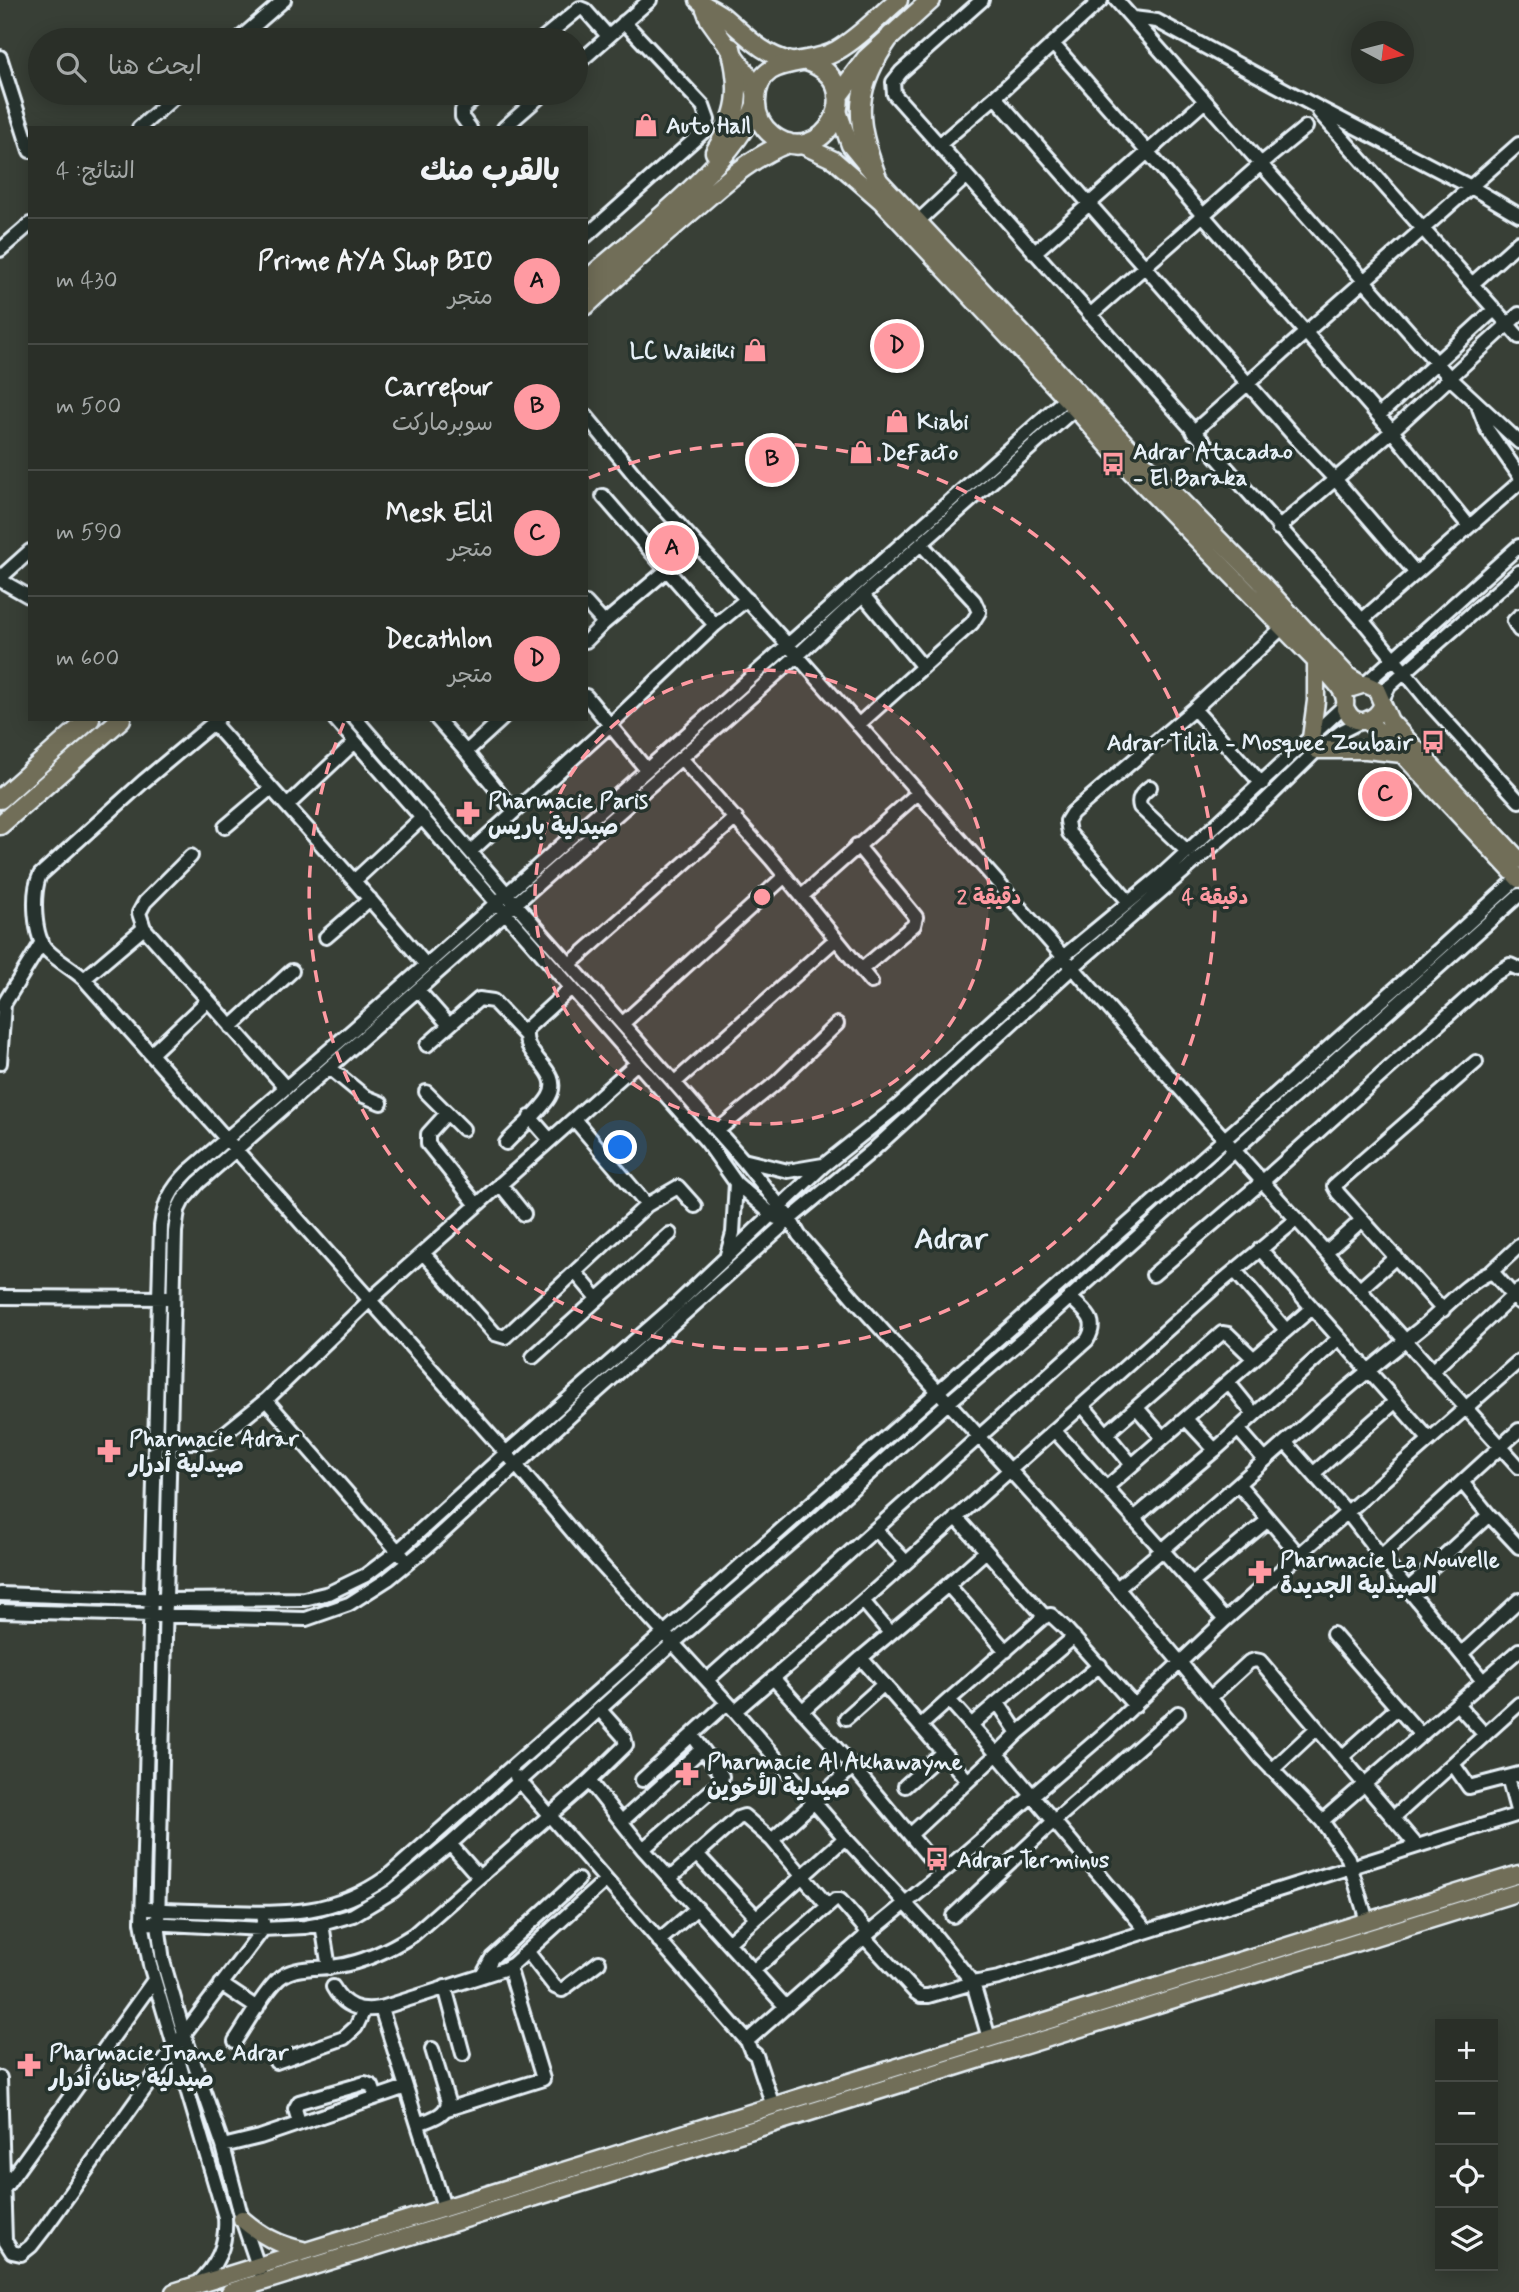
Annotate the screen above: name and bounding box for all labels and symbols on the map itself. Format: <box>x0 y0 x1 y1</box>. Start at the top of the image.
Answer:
north arrow <box>1351 21 1414 84</box>
shop icon: Auto Hall <box>632 111 660 139</box>
place label: Auto Hall <box>666 112 751 142</box>
pin: D <box>874 320 920 372</box>
shop icon: LC Waikiki <box>741 336 769 364</box>
place label: LC Waikiki <box>630 337 735 367</box>
shop icon: Kiabi <box>883 407 911 435</box>
place label: Kiabi <box>917 408 969 438</box>
pin: B <box>749 434 795 486</box>
shop icon: DeFacto <box>847 438 875 466</box>
place label: Adrar Atacadao - El Baraka <box>1133 438 1293 494</box>
place label: DeFacto <box>881 439 958 469</box>
bus stop icon: Adrar Atacadao - El Baraka <box>1099 450 1127 478</box>
pin: A <box>649 522 695 574</box>
bus stop icon: Adrar Tilila - Mosquee Zoubair <box>1419 728 1447 756</box>
place label: Adrar Tilila - Mosquee Zoubair <box>1107 729 1414 759</box>
pin: C <box>1362 768 1408 820</box>
place label: Pharmacie Paris صيدلية باريس <box>488 787 648 843</box>
pharmacy icon: Pharmacie Paris صيدلية باريس <box>454 799 482 827</box>
text: 2 دقيقة <box>957 884 1021 912</box>
text: 4 دقيقة <box>1182 884 1248 912</box>
centre of rings <box>750 885 774 909</box>
your location <box>603 1130 637 1164</box>
district label: Adrar <box>914 1220 989 1259</box>
place label: Pharmacie Adrar صيدلية أدرار <box>127 1425 300 1481</box>
pharmacy icon: Pharmacie Adrar صيدلية أدرار <box>95 1437 123 1465</box>
place label: Pharmacie La Nouvelle الصيدلية الجديدة <box>1280 1546 1500 1602</box>
pharmacy icon: Pharmacie La Nouvelle الصيدلية الجديدة <box>1246 1558 1274 1586</box>
place label: Pharmacie Al Akhawayne صيدلية الأخوين <box>707 1748 963 1804</box>
pharmacy icon: Pharmacie Al Akhawayne صيدلية الأخوين <box>673 1760 701 1788</box>
bus stop icon: Adrar Terminus <box>923 1845 951 1873</box>
place label: Adrar Terminus <box>957 1846 1110 1876</box>
place label: Pharmacie Jnane Adrar صيدلية جنان أدرار <box>47 2039 290 2095</box>
pharmacy icon: Pharmacie Jnane Adrar صيدلية جنان أدرار <box>15 2051 43 2079</box>

